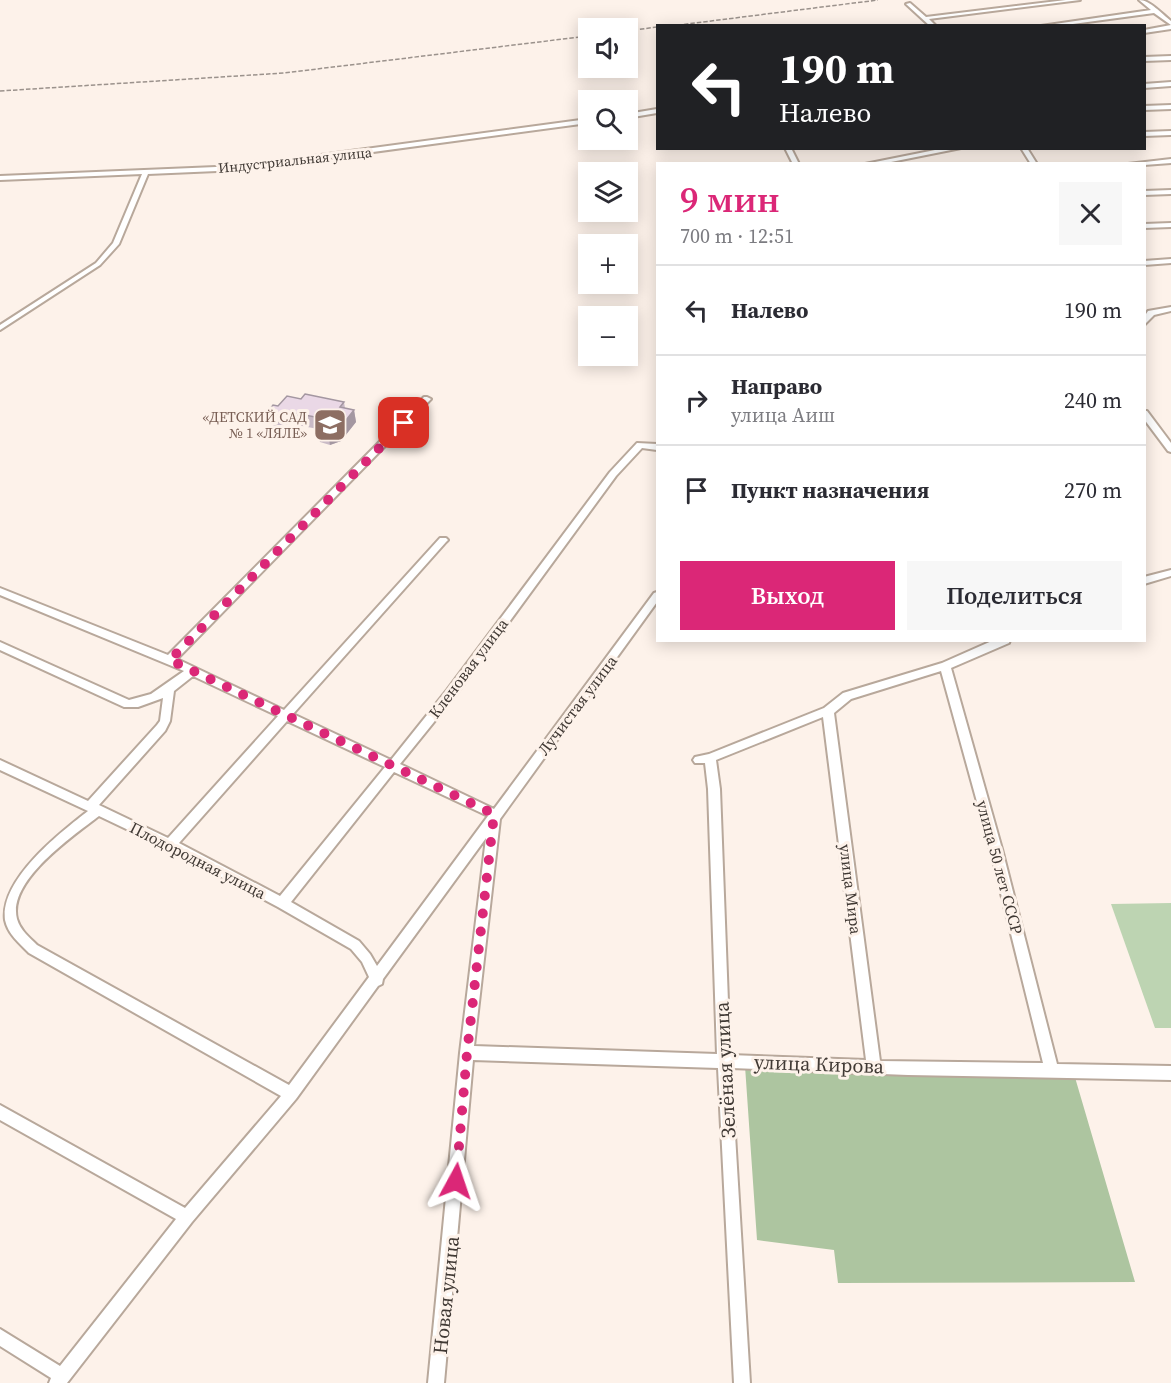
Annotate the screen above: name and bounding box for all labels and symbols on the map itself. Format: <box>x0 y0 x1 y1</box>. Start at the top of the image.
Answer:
street label: Индустриальная улица <box>217 142 374 178</box>
pin <box>378 397 429 448</box>
place label: «ДЕТСКИЙ САД № 1 «ЛЯЛЕ» <box>202 407 307 443</box>
school or university icon: «ДЕТСКИЙ САД № 1 «ЛЯЛЕ» <box>312 407 348 443</box>
street label: Кленовая улица <box>423 613 513 723</box>
street label: Лучистая улица <box>532 650 622 759</box>
street label: улица 50 лет СССР <box>972 798 1029 937</box>
street label: Плодородная улица <box>126 816 271 904</box>
street label: улица Мира <box>835 843 868 936</box>
street label: Зелёная улица <box>707 1000 743 1139</box>
street label: улица Кирова <box>754 1048 885 1080</box>
position arrow <box>424 1149 488 1213</box>
street label: Новая улица <box>426 1234 466 1355</box>

